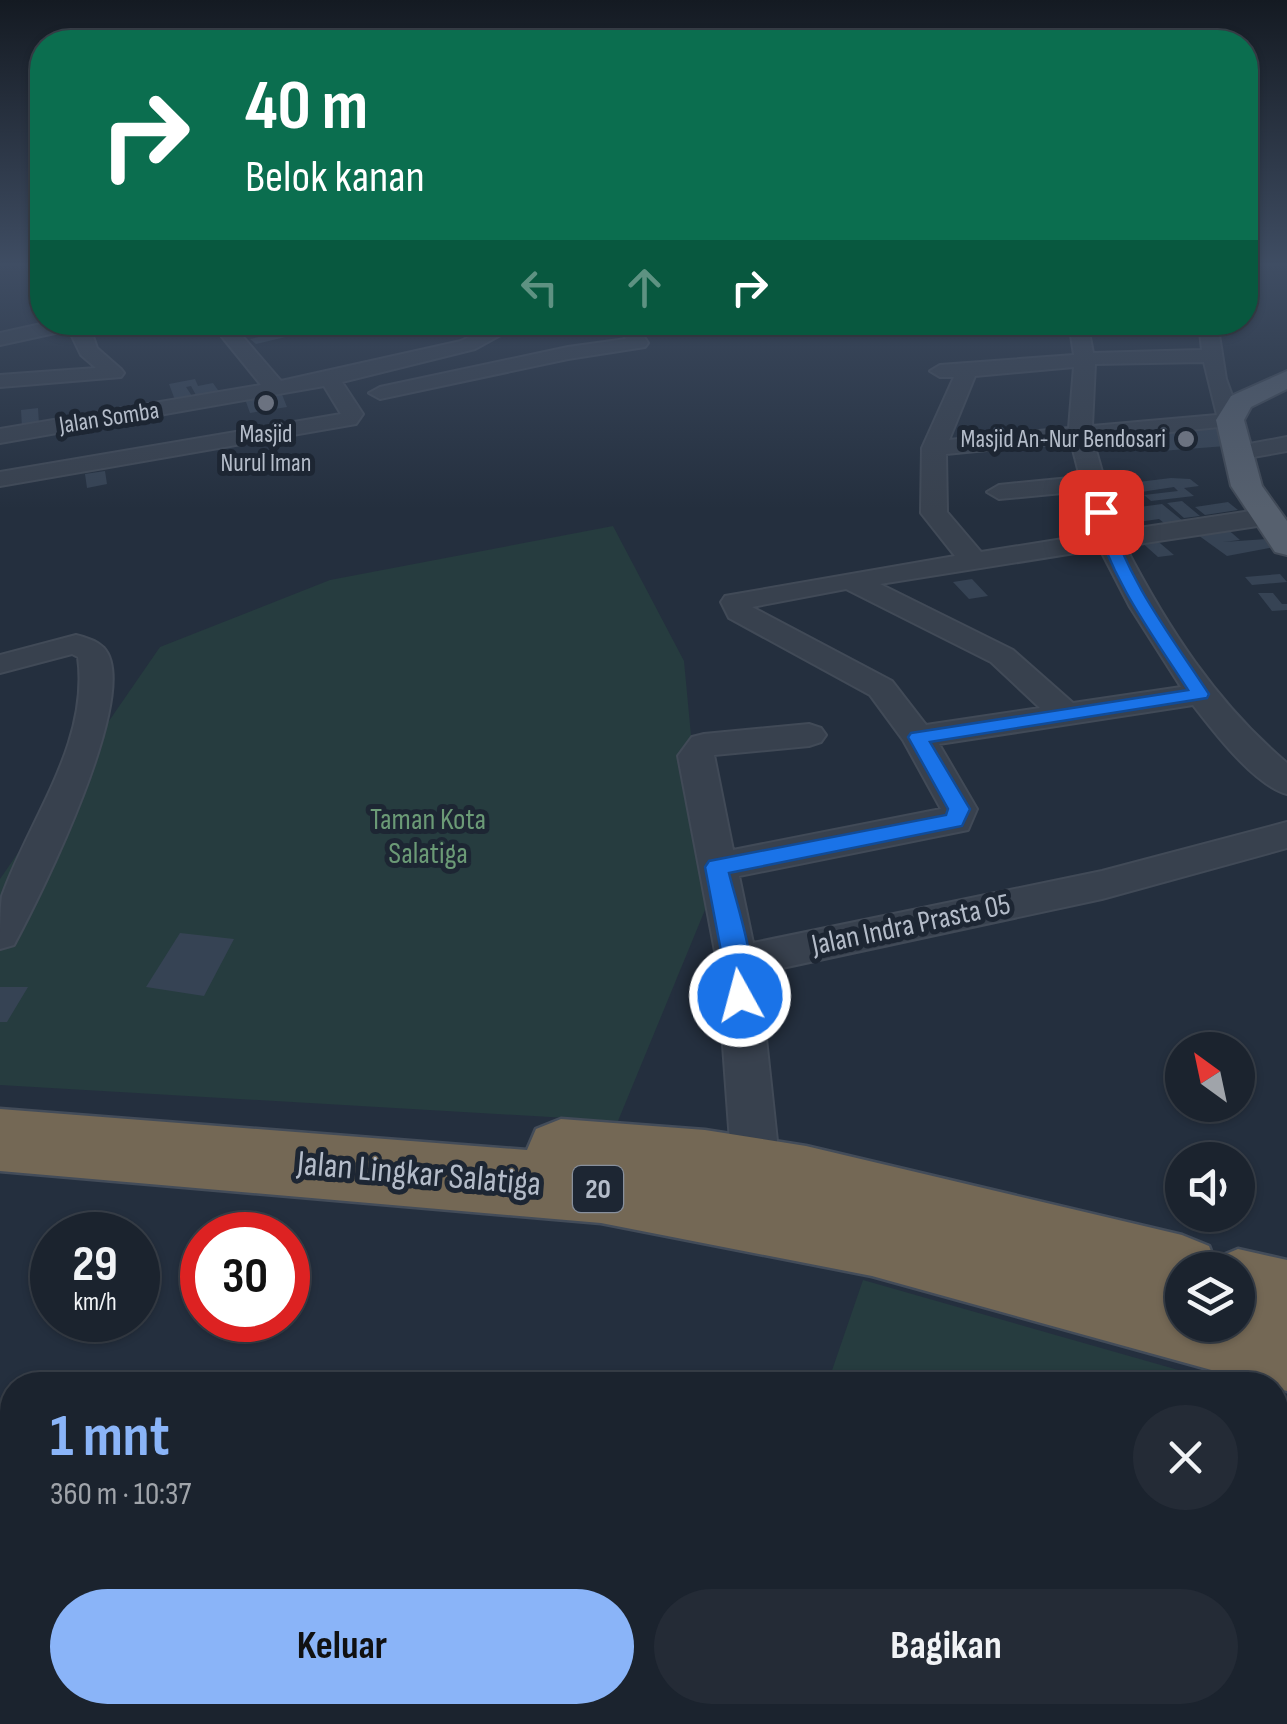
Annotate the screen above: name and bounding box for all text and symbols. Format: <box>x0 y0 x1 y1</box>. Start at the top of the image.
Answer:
text: 40 m <box>245 65 368 149</box>
icon: right <box>80 70 210 200</box>
text: Belok kanan <box>245 150 425 205</box>
icon: left <box>512 260 567 315</box>
icon: ahead <box>617 260 672 315</box>
icon: right <box>722 260 777 315</box>
marker: Masjid Nurul Iman <box>255 392 277 414</box>
street label: Jalan Somba <box>56 395 161 441</box>
place label: Masjid Nurul Iman <box>221 419 311 479</box>
place label: Masjid An-Nur Bendosari <box>961 424 1166 455</box>
marker: Masjid An-Nur Bendosari <box>1175 428 1197 450</box>
pin <box>1059 470 1144 555</box>
icon: arrive <box>1074 485 1129 540</box>
park label: Taman Kota Salatiga <box>370 802 486 872</box>
street label: Jalan Indra Prasta 05 <box>807 886 1014 964</box>
position arrow <box>688 944 792 1048</box>
north arrow <box>1165 1032 1255 1122</box>
map controls <box>1165 1032 1255 1342</box>
street label: Jalan Lingkar Salatiga <box>294 1142 543 1206</box>
button: sound <box>1165 1142 1255 1232</box>
road number: 20 <box>573 1166 623 1212</box>
speed limit sign: 30 <box>180 1212 310 1342</box>
text: 29 <box>72 1235 118 1295</box>
button: layers <box>1165 1252 1255 1342</box>
text: km/h <box>73 1287 117 1318</box>
text: 1 mnt <box>50 1401 169 1473</box>
button: close <box>1133 1405 1238 1510</box>
text: 360 m · 10:37 <box>50 1475 191 1514</box>
button: Keluar <box>50 1589 634 1704</box>
button: Bagikan <box>654 1589 1238 1704</box>

